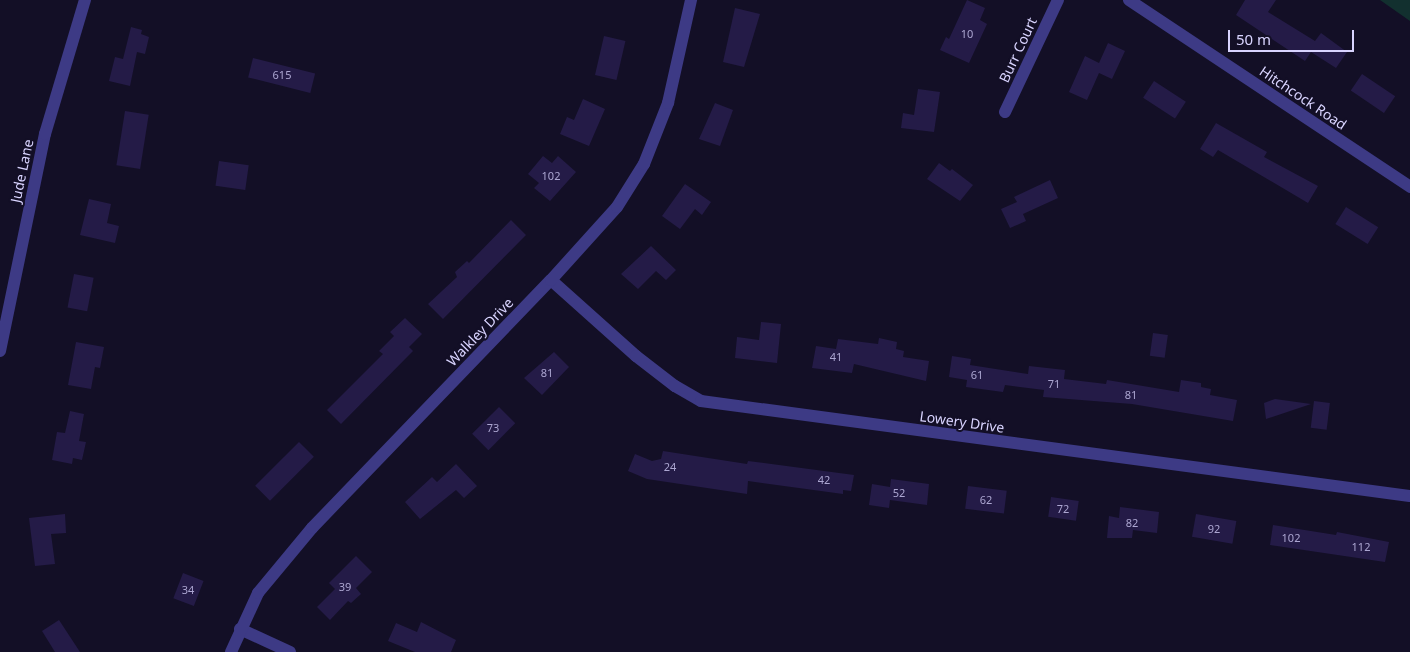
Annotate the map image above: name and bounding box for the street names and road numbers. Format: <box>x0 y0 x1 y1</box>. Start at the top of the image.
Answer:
street label: Burr Court <box>996 15 1040 85</box>
street label: Hitchcock Road <box>1256 63 1350 133</box>
street label: Jude Lane <box>7 138 37 204</box>
street label: Walkley Drive <box>443 294 517 370</box>
street label: Lowery Drive <box>918 408 1006 436</box>

